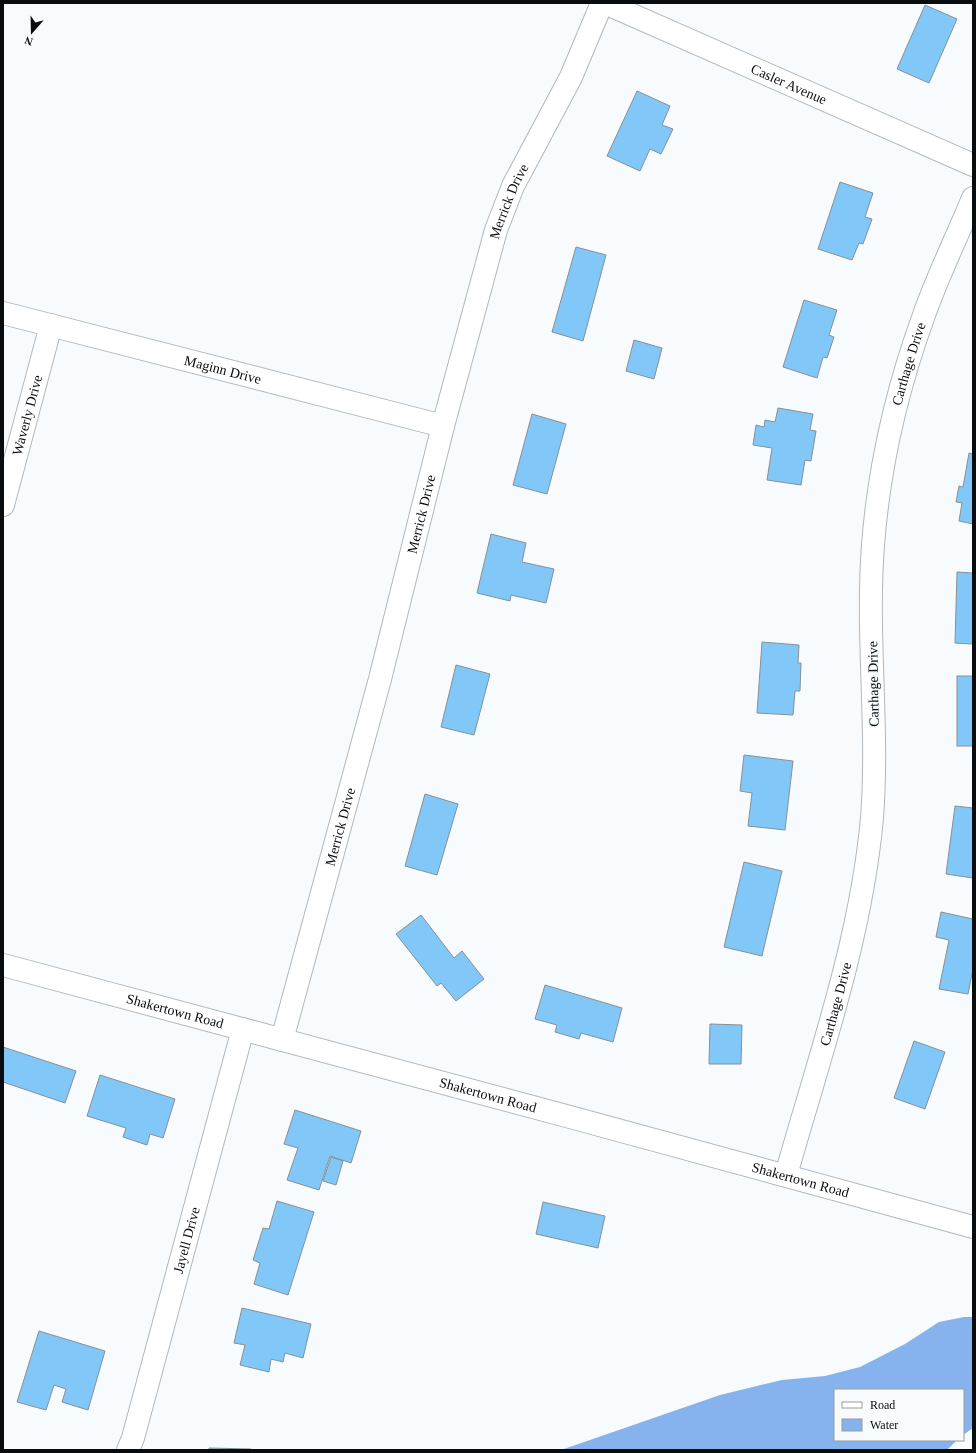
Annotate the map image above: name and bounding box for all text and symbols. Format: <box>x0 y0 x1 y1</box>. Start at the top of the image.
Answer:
north arrow <box>12 12 52 52</box>
text: N <box>23 34 34 48</box>
street label: Casler Avenue <box>749 61 829 108</box>
street label: Merrick Drive <box>487 161 531 241</box>
street label: Carthage Drive <box>889 320 929 407</box>
street label: Maginn Drive <box>183 353 263 387</box>
street label: Waverly Drive <box>10 373 45 457</box>
street label: Merrick Drive <box>405 473 439 555</box>
street label: Carthage Drive <box>865 641 882 727</box>
street label: Merrick Drive <box>323 786 358 868</box>
street label: Carthage Drive <box>817 961 854 1048</box>
street label: Shakertown Road <box>125 991 225 1031</box>
street label: Shakertown Road <box>438 1075 538 1116</box>
street label: Shakertown Road <box>750 1160 851 1201</box>
street label: Jayell Drive <box>171 1205 203 1275</box>
legend <box>834 1389 964 1441</box>
text: Road <box>870 1398 895 1412</box>
text: Water <box>870 1418 898 1432</box>

